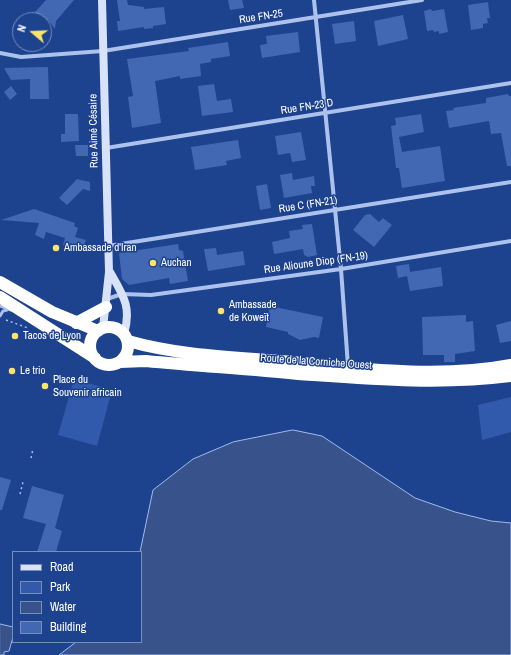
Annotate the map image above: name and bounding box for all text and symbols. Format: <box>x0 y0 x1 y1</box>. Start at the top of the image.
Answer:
street label: Rue FN-25 <box>238 7 284 27</box>
north arrow <box>12 12 52 52</box>
text: N <box>14 23 29 34</box>
street label: Rue Aimé Césaire <box>87 94 101 168</box>
street label: Rue FN-23 D <box>280 96 334 118</box>
street label: Rue C (FN-21) <box>278 194 338 216</box>
place label: Ambassade d'Iran <box>64 241 136 255</box>
marker: Ambassade d'Iran <box>51 243 61 253</box>
street label: Rue Alioune Diop (FN-19) <box>263 249 369 277</box>
place label: Auchan <box>161 256 192 270</box>
marker: Auchan <box>148 258 158 268</box>
place label: Ambassade de Koweït <box>229 298 277 324</box>
marker: Ambassade de Koweït <box>216 306 226 316</box>
place label: Tacos de Lyon <box>23 329 81 343</box>
marker: Tacos de Lyon <box>10 331 20 341</box>
street label: Route de la Corniche Ouest <box>260 352 372 372</box>
place label: Le trio <box>20 364 46 378</box>
marker: Le trio <box>7 366 17 376</box>
place label: Place du Souvenir africain <box>53 373 122 399</box>
marker: Place du Souvenir africain <box>40 381 50 391</box>
legend <box>12 551 142 643</box>
text: Road <box>50 559 74 575</box>
text: Park <box>50 579 70 595</box>
text: Water <box>50 599 76 615</box>
text: Building <box>50 619 86 635</box>

